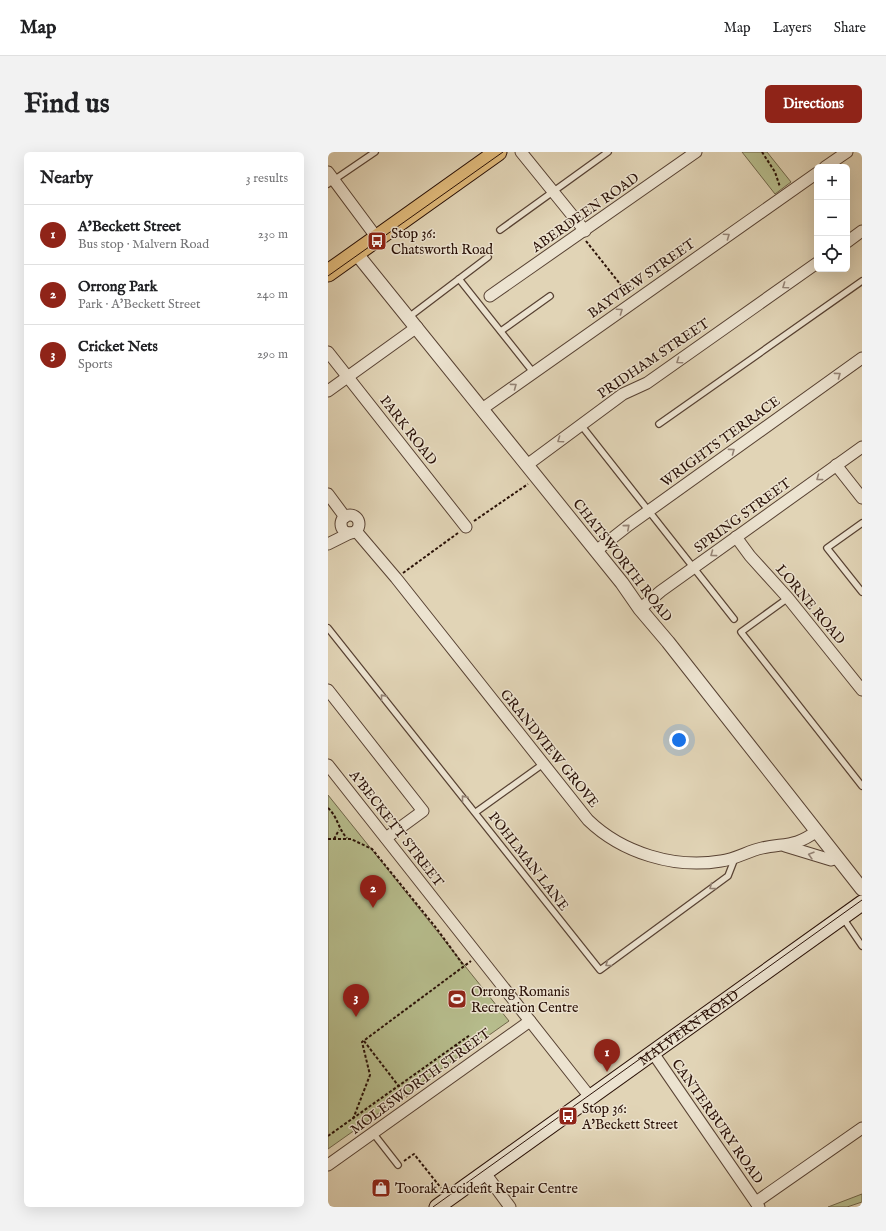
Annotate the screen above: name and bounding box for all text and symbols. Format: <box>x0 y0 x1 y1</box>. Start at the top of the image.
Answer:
text: Map <box>20 16 56 40</box>
text: Map <box>724 19 751 37</box>
text: Layers <box>773 19 812 37</box>
text: Share <box>834 19 866 37</box>
button: Directions <box>765 85 862 123</box>
text: Find us <box>24 87 110 122</box>
map controls <box>814 164 850 272</box>
button: + <box>814 164 850 200</box>
text: Nearby <box>40 168 93 189</box>
street label: ABERDEEN ROAD <box>528 169 643 257</box>
text: 3 results <box>246 170 288 187</box>
button: − <box>814 200 850 236</box>
text: A'Beckett Street <box>78 217 181 236</box>
place label: Stop 36: Chatsworth Road <box>391 225 493 259</box>
text: 1 <box>51 226 55 243</box>
text: 230 m <box>258 226 288 243</box>
bus stop icon: Stop 36: Chatsworth Road <box>366 230 388 252</box>
one-way arrow <box>722 234 729 241</box>
street label: BAYVIEW STREET <box>584 235 699 323</box>
text: Bus stop · Malvern Road <box>78 236 209 253</box>
button: locate <box>814 236 850 272</box>
text: Orrong Park <box>78 277 157 296</box>
one-way arrow <box>782 281 789 289</box>
text: 2 <box>50 286 56 303</box>
text: 240 m <box>256 286 288 303</box>
text: Park · A'Beckett Street <box>78 296 200 313</box>
one-way arrow <box>616 308 623 316</box>
street label: PRIDHAM STREET <box>594 314 714 403</box>
text: Cricket Nets <box>78 337 158 356</box>
text: 3 <box>51 346 55 363</box>
text: 290 m <box>257 346 288 363</box>
text: Sports <box>78 356 113 373</box>
one-way arrow <box>676 356 683 364</box>
one-way arrow <box>834 372 841 380</box>
one-way arrow <box>510 383 517 391</box>
street label: PARK ROAD <box>375 392 441 469</box>
street label: WRIGHTS TERRACE <box>657 392 784 491</box>
one-way arrow <box>557 435 564 442</box>
one-way arrow <box>728 449 735 456</box>
one-way arrow <box>816 473 823 481</box>
street label: SPRING STREET <box>691 474 795 557</box>
street label: CHATSWORTH ROAD <box>569 496 676 626</box>
one-way arrow <box>622 524 630 531</box>
one-way arrow <box>711 549 718 556</box>
street label: LORNE ROAD <box>771 561 849 648</box>
street label: GRANDVIEW GROVE <box>496 686 603 812</box>
one-way arrow <box>381 694 388 701</box>
your location <box>669 730 689 750</box>
street label: A'BECKETT STREET <box>344 766 448 891</box>
one-way arrow <box>462 796 469 803</box>
street label: POHLMAN LANE <box>484 809 573 915</box>
one-way arrow <box>808 851 815 859</box>
pin: 2 <box>360 875 386 908</box>
one-way arrow <box>710 882 717 889</box>
one-way arrow <box>605 959 612 966</box>
place label: Orrong Romanis Recreation Centre <box>471 983 579 1017</box>
pin: 3 <box>343 984 369 1017</box>
street label: MALVERN ROAD <box>635 986 743 1070</box>
sports icon: Orrong Romanis Recreation Centre <box>446 988 468 1010</box>
street label: MOLESWORTH STREET <box>347 1024 495 1139</box>
pin: 1 <box>594 1039 620 1072</box>
street label: CANTERBURY ROAD <box>667 1056 767 1187</box>
place label: Stop 36: A'Beckett Street <box>581 1100 678 1134</box>
bus stop icon: Stop 36: A'Beckett Street <box>557 1105 579 1127</box>
shop icon: Toorak Accident Repair Centre <box>370 1177 392 1199</box>
place label: Toorak Accident Repair Centre <box>395 1180 578 1198</box>

